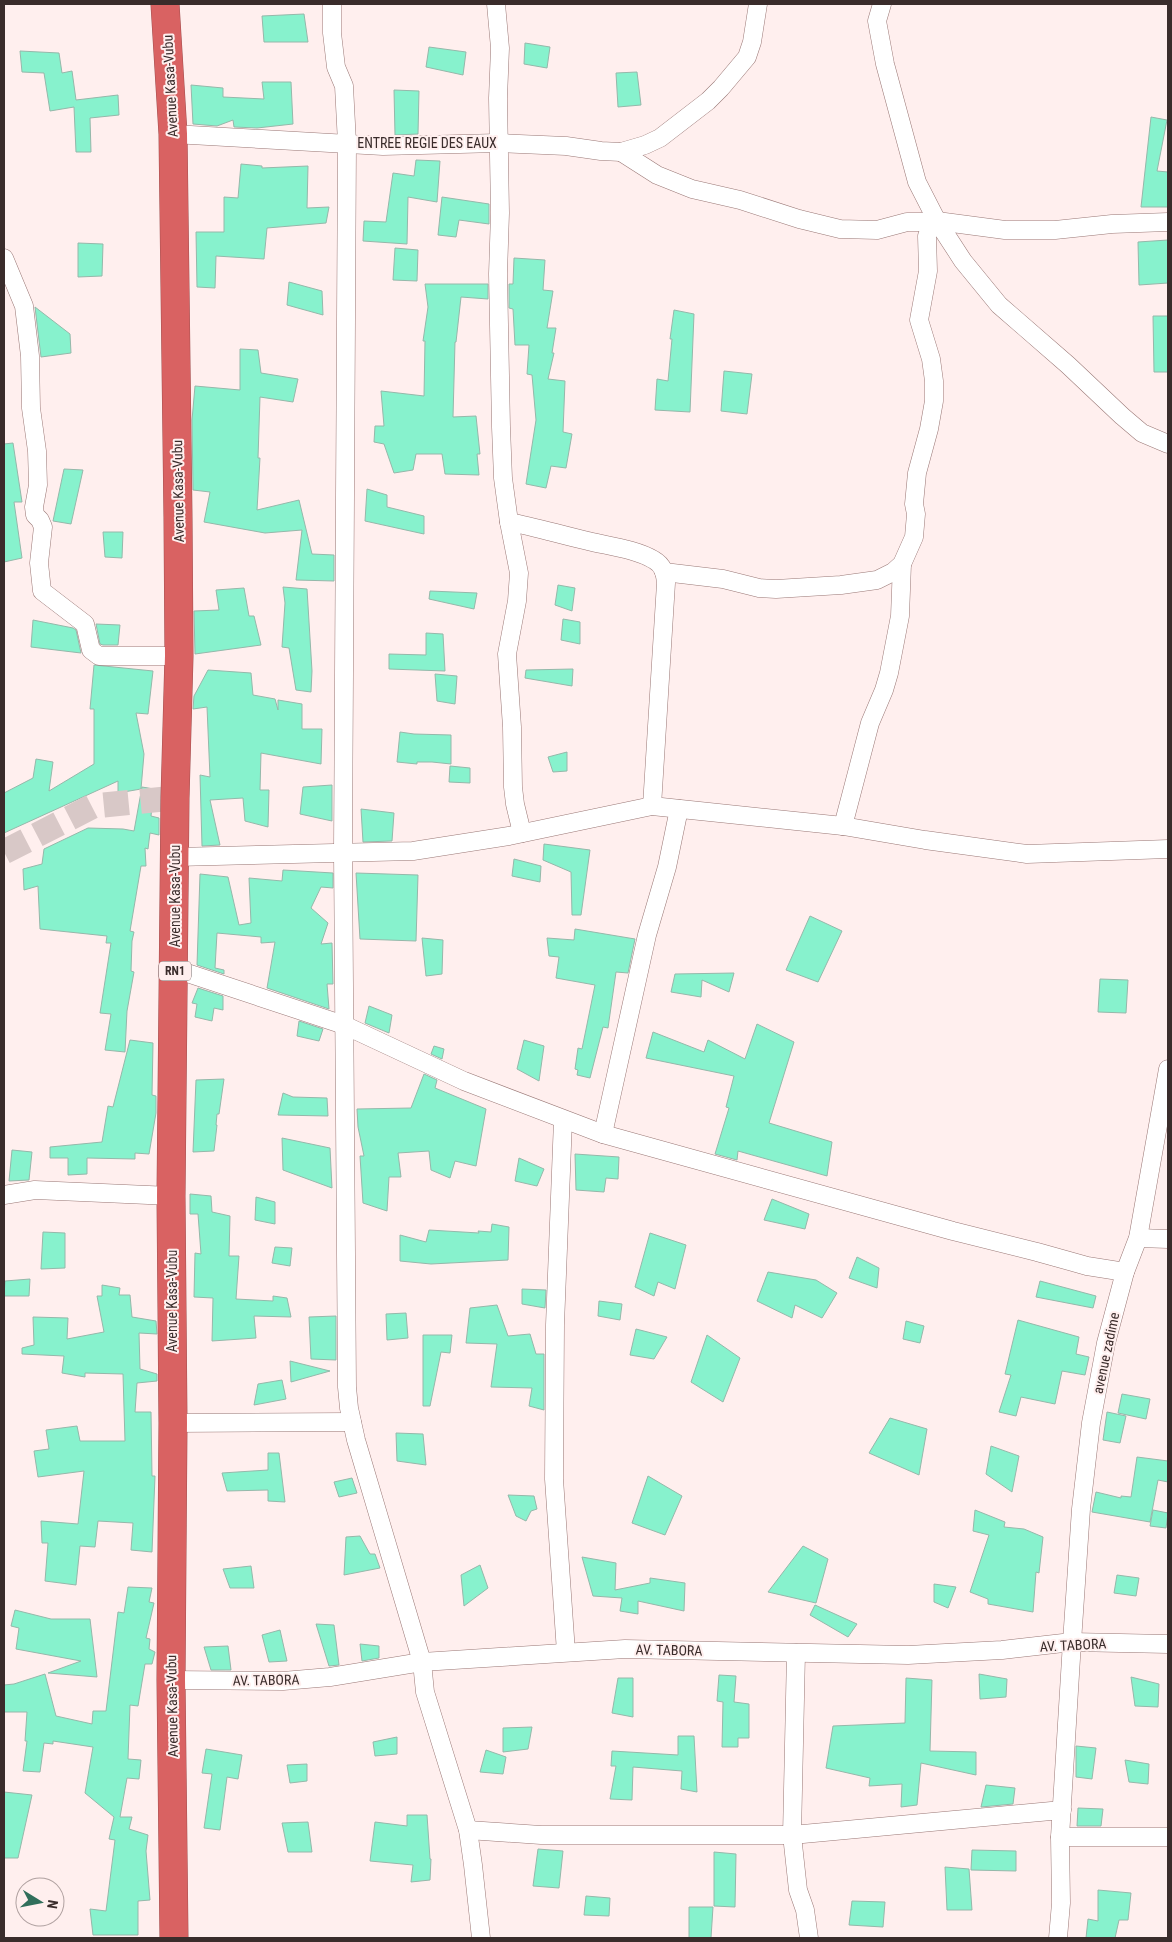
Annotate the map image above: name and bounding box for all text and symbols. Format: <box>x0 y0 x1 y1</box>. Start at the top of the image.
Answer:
street label: Avenue Kasa-Vubu <box>159 34 181 138</box>
street label: ENTREE REGIE DES EAUX <box>357 135 497 151</box>
street label: Avenue Kasa-Vubu <box>169 440 187 542</box>
street label: Avenue Kasa-Vubu <box>167 845 183 947</box>
road number: RN1 <box>159 961 191 980</box>
street label: Avenue Kasa-Vubu <box>164 1250 180 1352</box>
street label: avenue zadime <box>1090 1311 1122 1395</box>
street label: AV. TABORA <box>1039 1635 1107 1655</box>
street label: AV. TABORA <box>635 1641 703 1659</box>
street label: Avenue Kasa-Vubu <box>163 1655 181 1757</box>
street label: AV. TABORA <box>232 1671 300 1689</box>
north arrow <box>15 1877 65 1927</box>
text: N <box>44 1899 61 1910</box>

